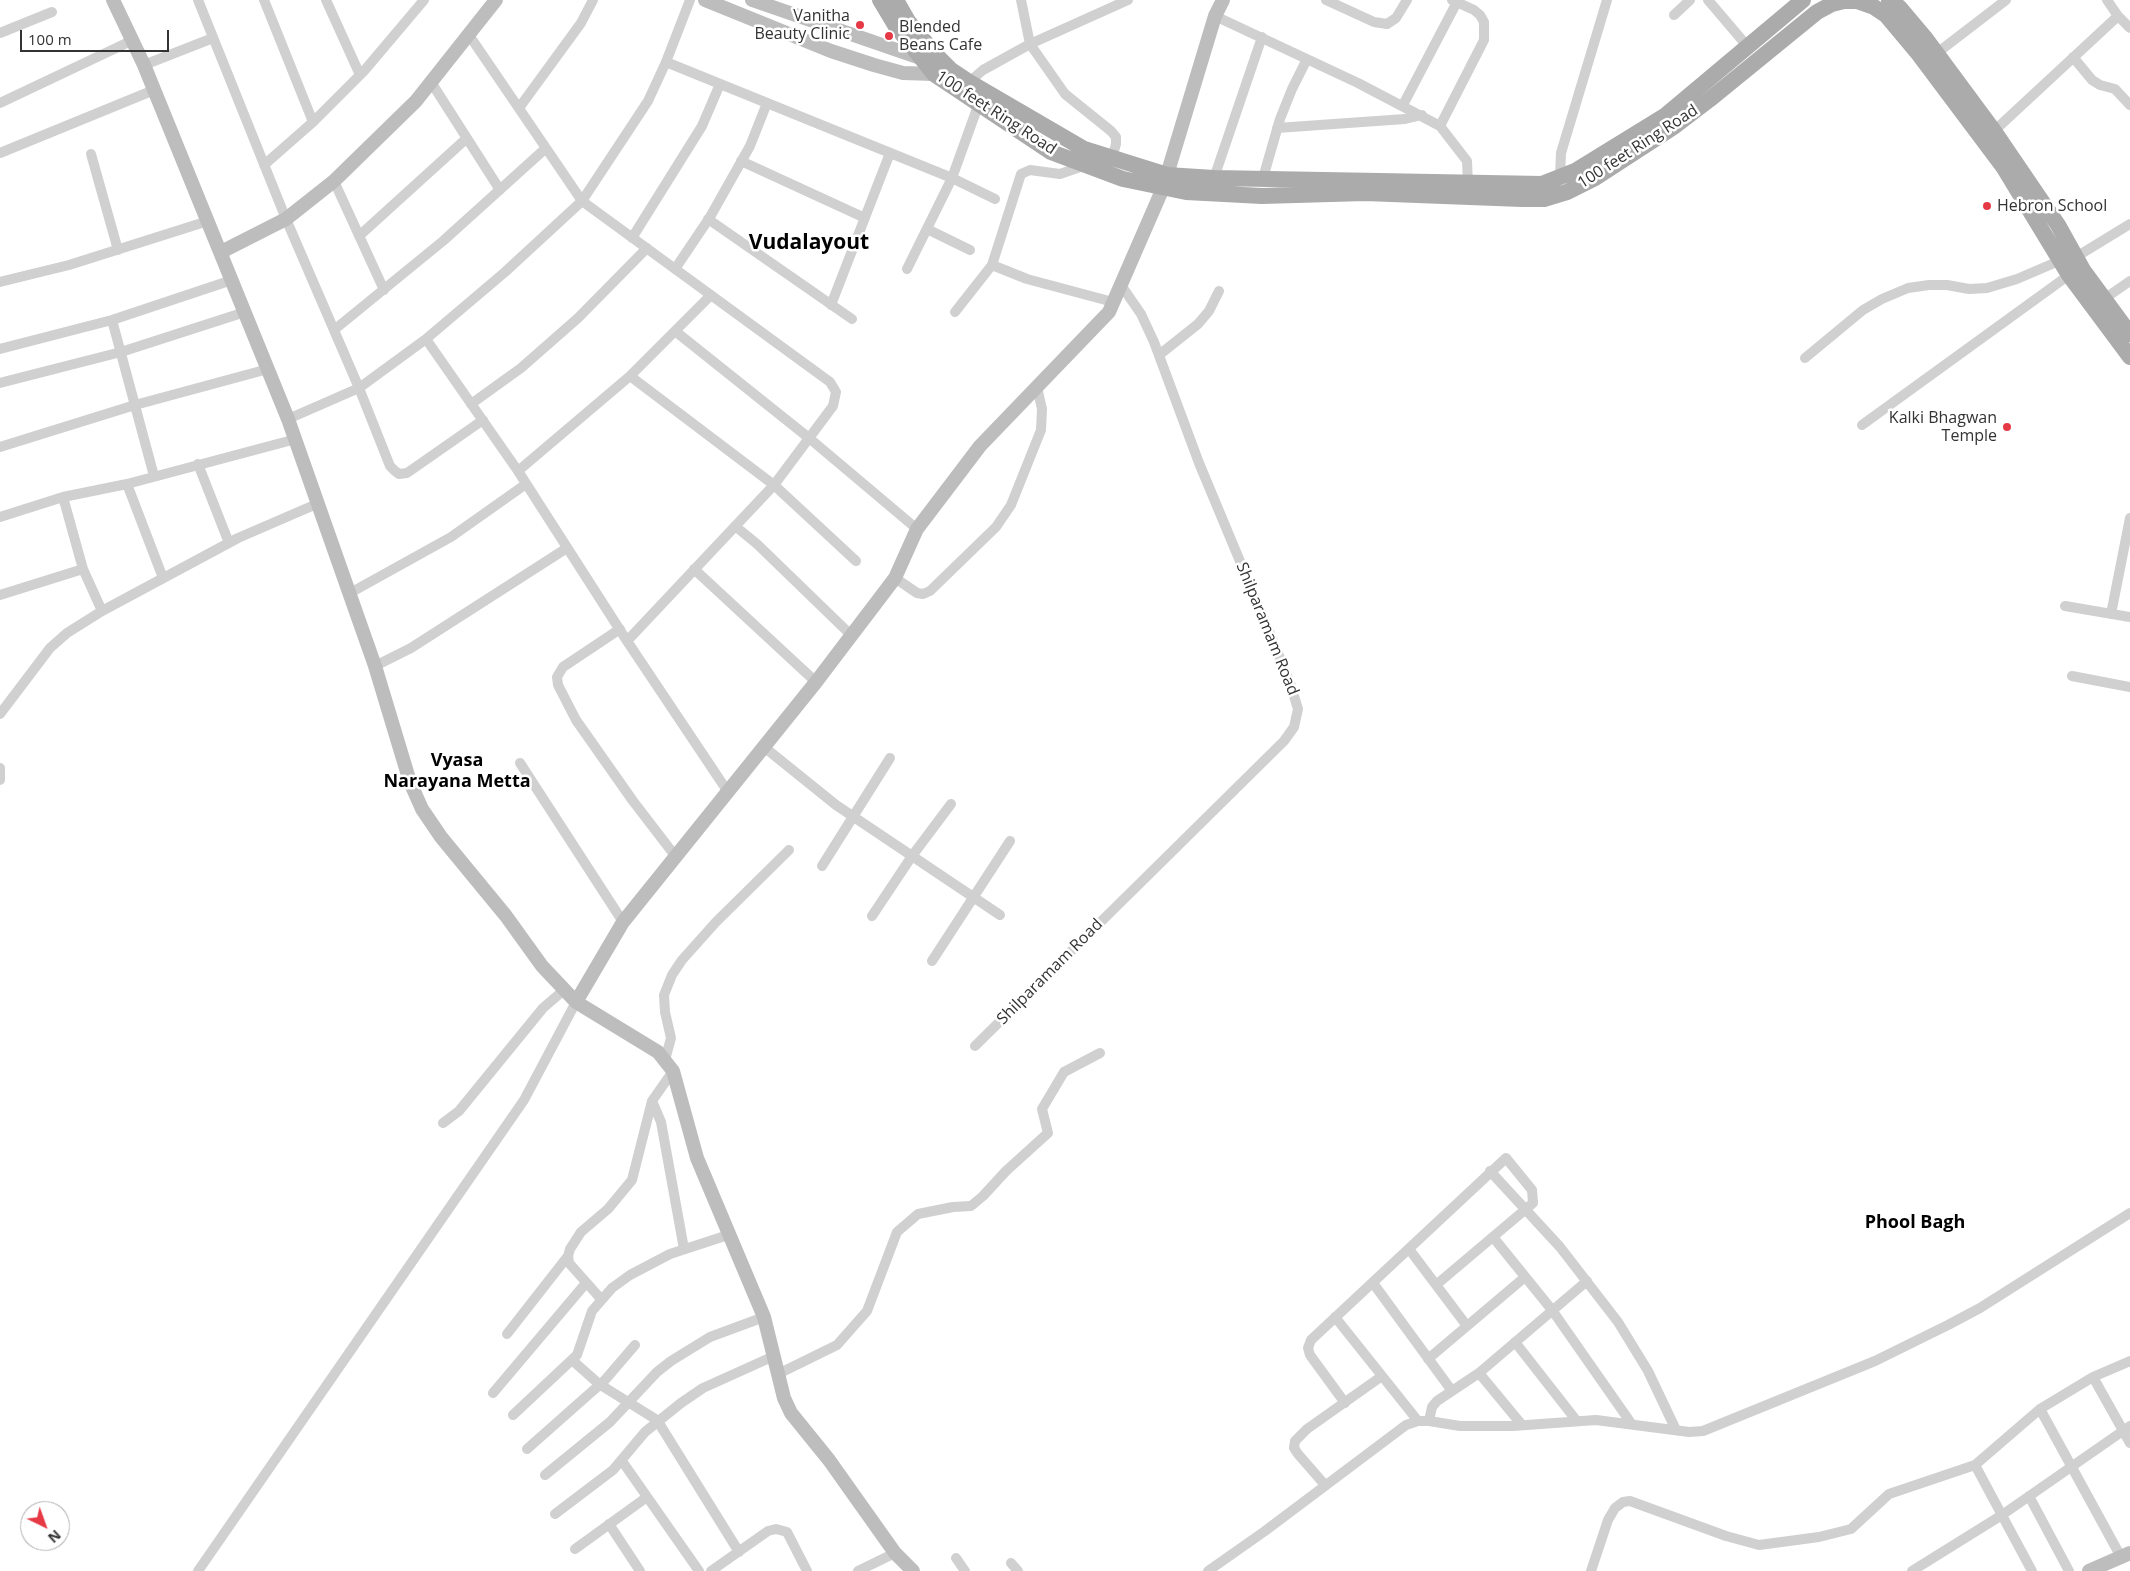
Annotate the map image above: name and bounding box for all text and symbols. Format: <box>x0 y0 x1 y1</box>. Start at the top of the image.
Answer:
place label: Vanitha Beauty Clinic <box>754 6 850 44</box>
place label: Blended Beans Cafe <box>899 17 982 55</box>
marker: Vanitha Beauty Clinic <box>854 19 866 31</box>
scale bar <box>22 20 171 52</box>
text: 100 m <box>28 29 72 49</box>
marker: Blended Beans Cafe <box>883 30 895 42</box>
street label: 100 feet Ring Road <box>932 67 1060 159</box>
street label: 100 feet Ring Road <box>1574 101 1702 193</box>
place label: Hebron School <box>1997 196 2107 216</box>
marker: Hebron School <box>1981 200 1993 212</box>
district label: Vudalayout <box>749 230 869 256</box>
place label: Kalki Bhagwan Temple <box>1889 408 1997 446</box>
marker: Kalki Bhagwan Temple <box>2001 421 2013 433</box>
street label: Shilparamam Road <box>1232 560 1302 698</box>
district label: Vyasa Narayana Metta <box>383 750 531 792</box>
street label: Shilparamam Road <box>993 915 1107 1029</box>
district label: Phool Bagh <box>1865 1212 1965 1234</box>
north arrow <box>20 1501 70 1551</box>
text: N <box>44 1526 65 1548</box>

